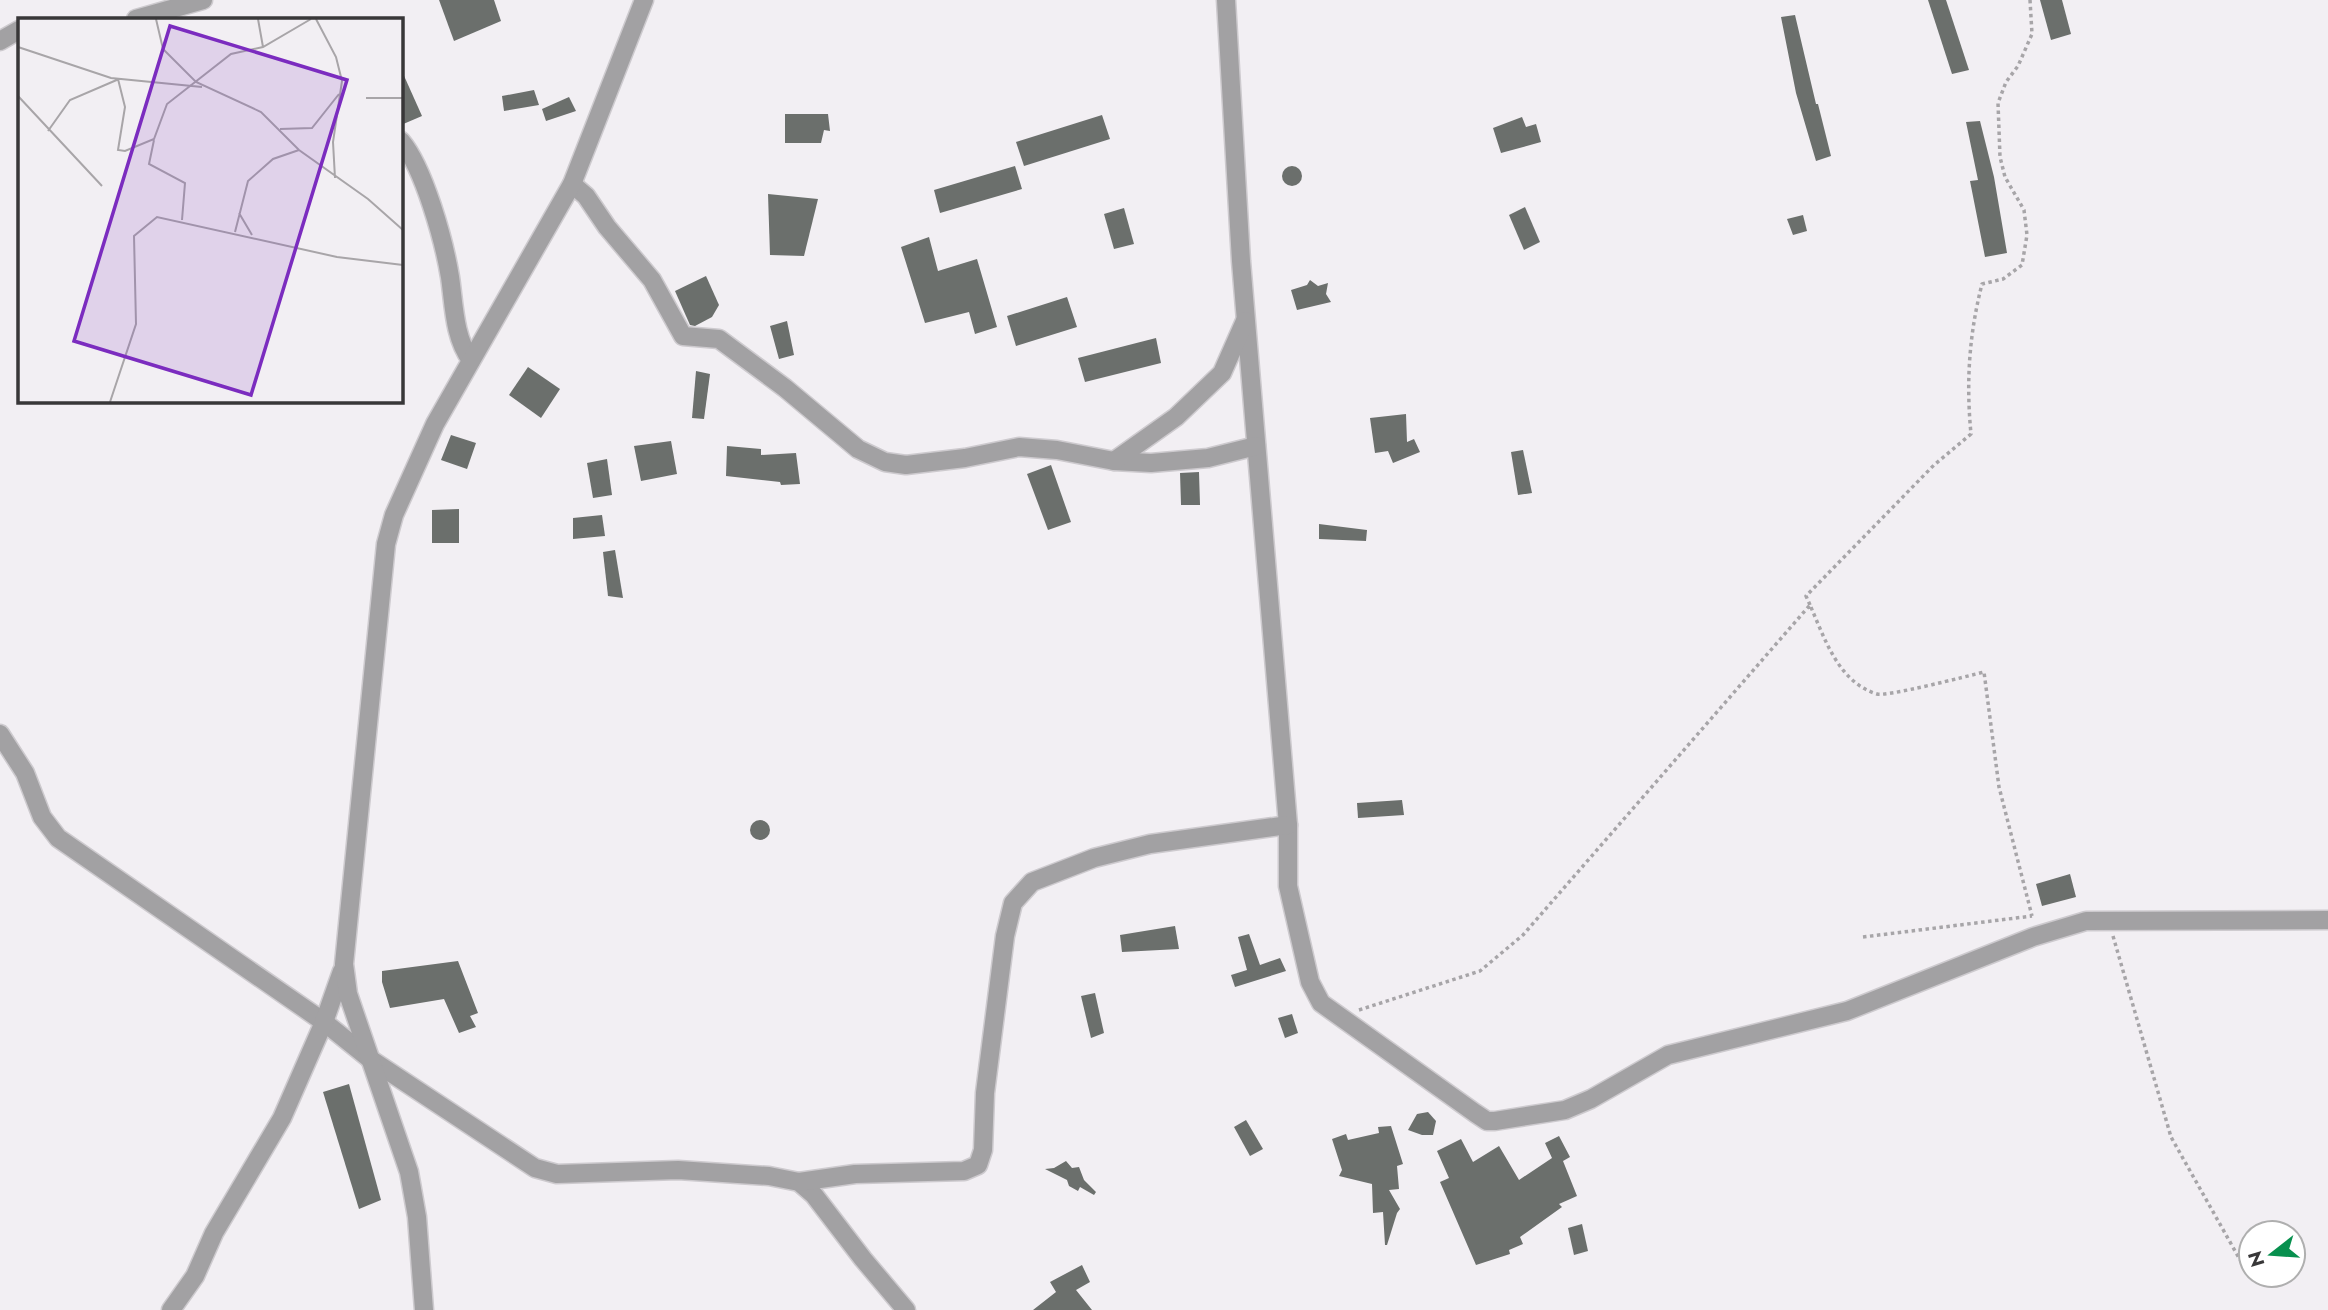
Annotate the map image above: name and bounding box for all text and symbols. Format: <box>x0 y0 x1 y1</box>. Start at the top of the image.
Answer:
inset map <box>18 18 402 402</box>
north arrow <box>2237 1219 2307 1289</box>
text: N <box>2241 1248 2271 1270</box>

